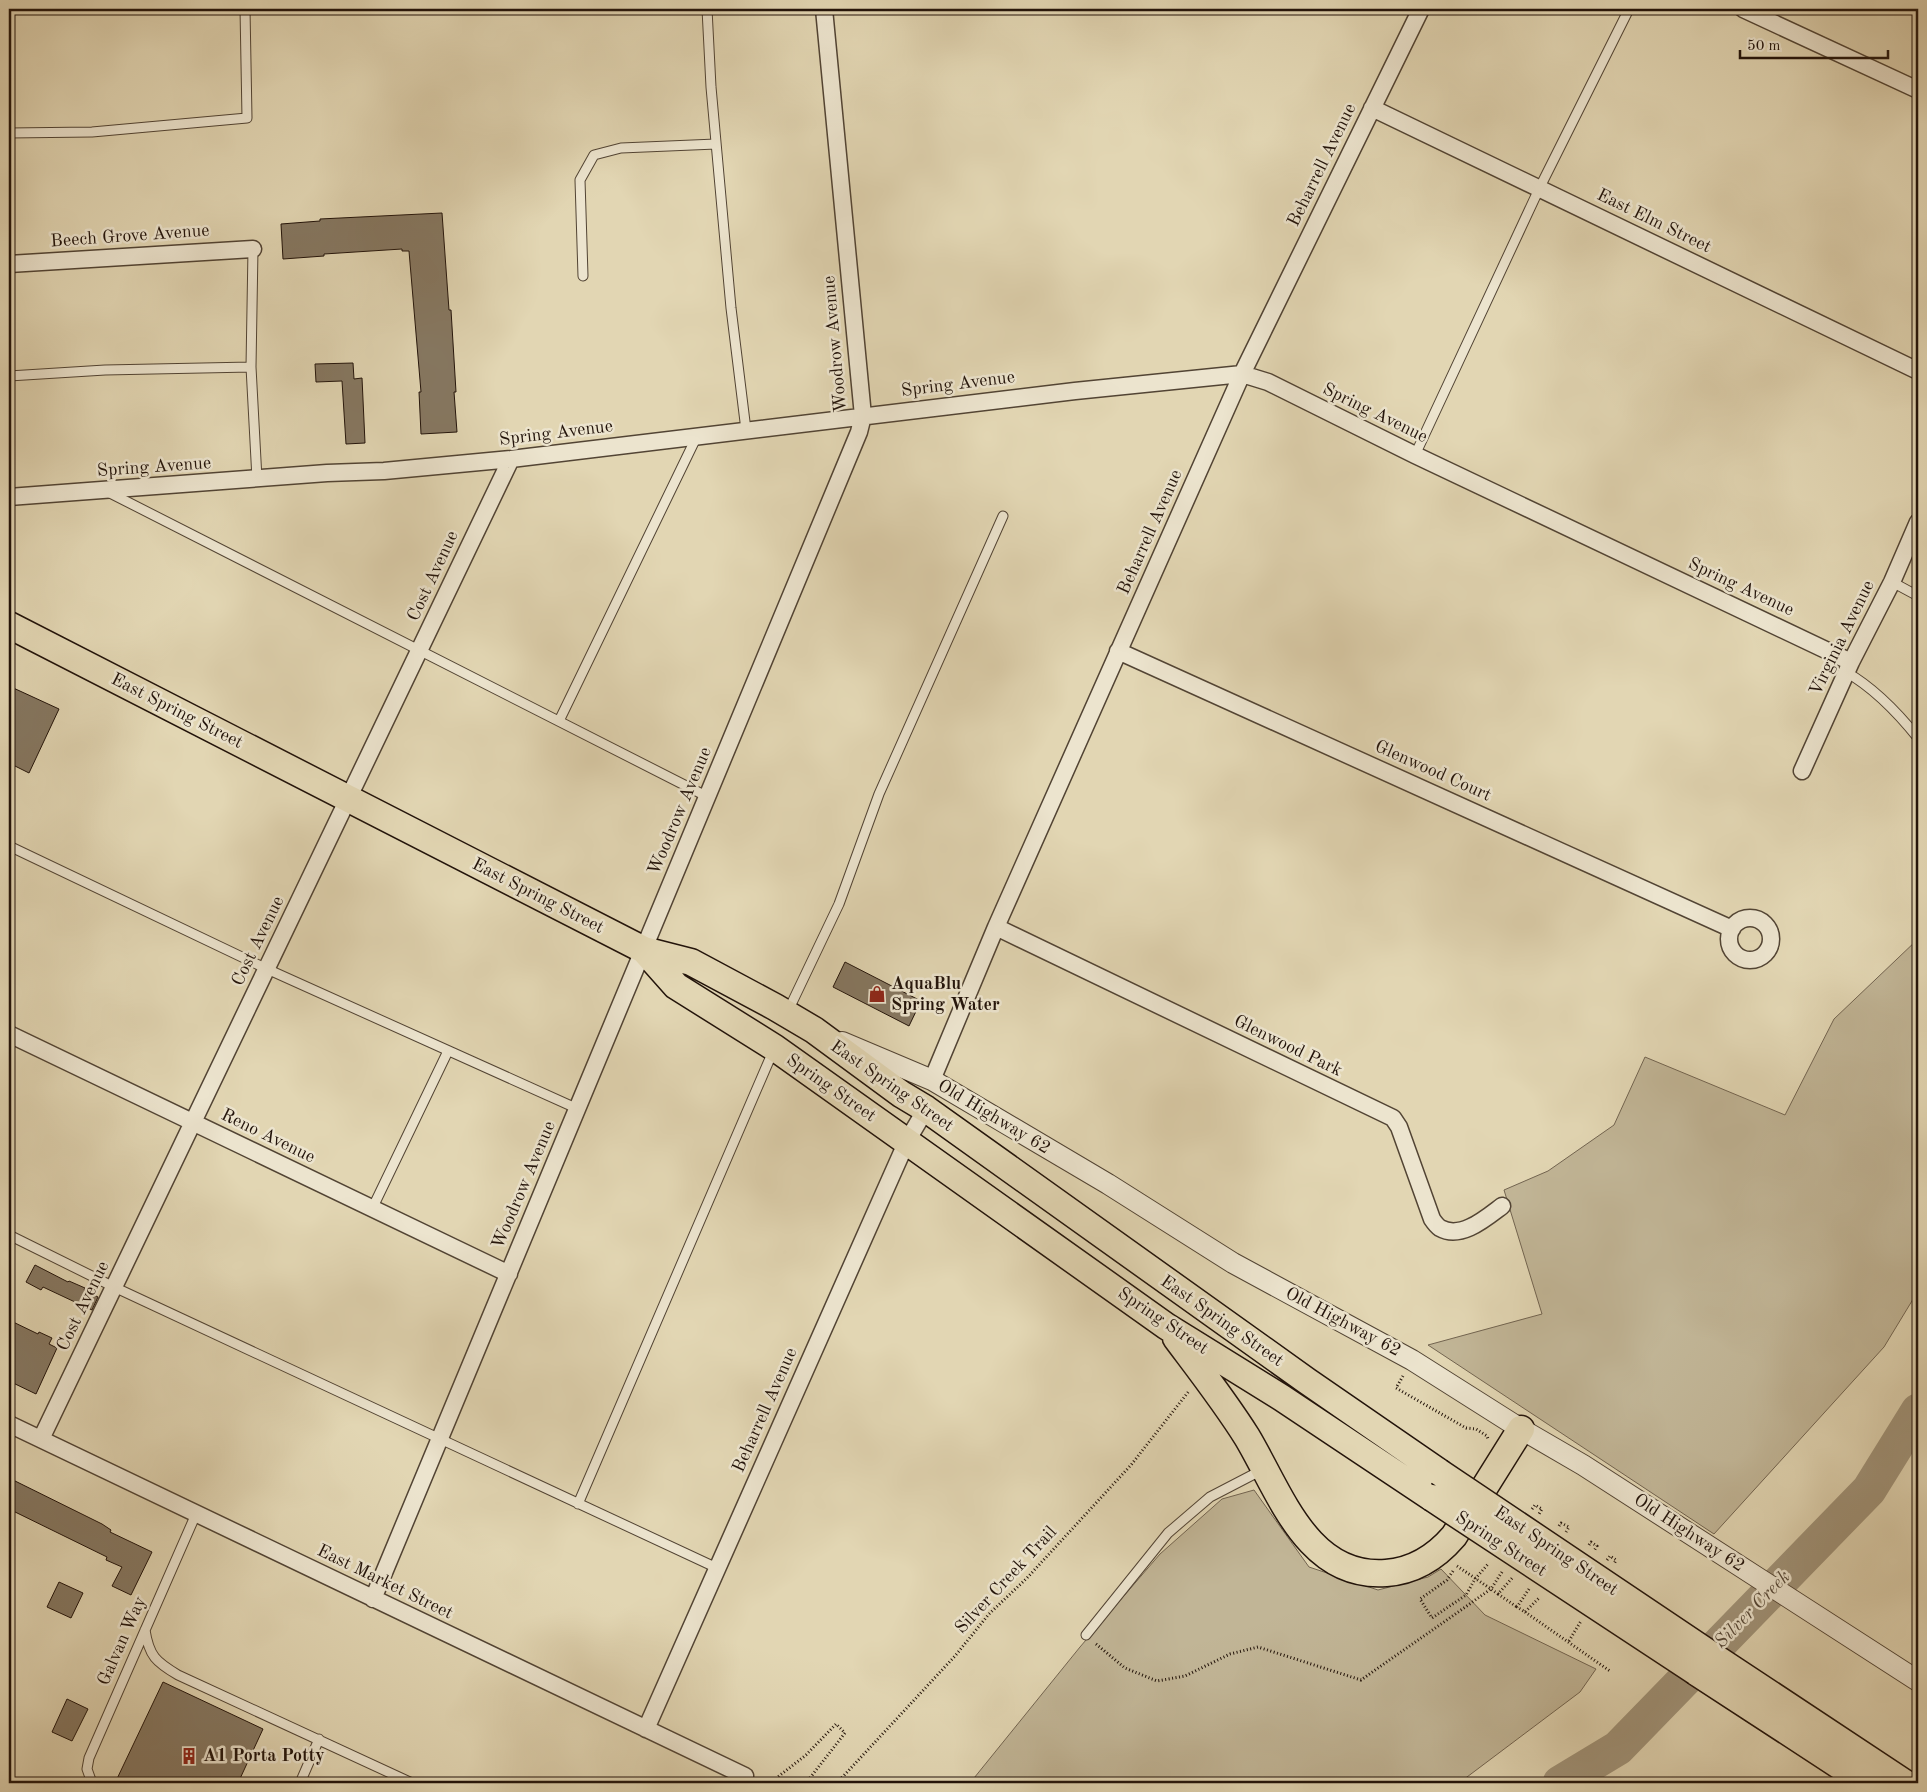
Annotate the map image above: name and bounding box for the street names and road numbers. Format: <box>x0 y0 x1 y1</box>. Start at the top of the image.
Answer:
street label: Beharrell Avenue <box>1284 101 1360 229</box>
street label: East Elm Street <box>1594 186 1714 256</box>
street label: Beech Grove Avenue <box>50 221 210 251</box>
street label: Woodrow Avenue <box>820 275 850 413</box>
street label: Spring Avenue <box>900 368 1016 400</box>
street label: Spring Avenue <box>1320 380 1430 446</box>
street label: Spring Avenue <box>498 417 614 449</box>
street label: Spring Avenue <box>96 454 212 480</box>
street label: Beharrell Avenue <box>1114 467 1186 597</box>
street label: Cost Avenue <box>404 528 462 624</box>
street label: Spring Avenue <box>1685 555 1797 619</box>
street label: Virginia Avenue <box>1806 578 1878 698</box>
street label: East Spring Street <box>108 670 246 752</box>
street label: Glenwood Court <box>1372 737 1494 805</box>
street label: Woodrow Avenue <box>645 744 715 878</box>
street label: East Spring Street <box>469 855 607 937</box>
street label: Cost Avenue <box>229 893 287 989</box>
street label: Glenwood Park <box>1231 1012 1345 1080</box>
street label: East Spring Street <box>826 1035 958 1137</box>
street label: Spring Street <box>782 1049 880 1127</box>
street label: Old Highway 62 <box>935 1076 1053 1158</box>
street label: Reno Avenue <box>218 1106 318 1166</box>
street label: Woodrow Avenue <box>489 1118 559 1252</box>
street label: Cost Avenue <box>54 1258 112 1354</box>
street label: East Spring Street <box>1157 1272 1287 1370</box>
street label: Spring Street <box>1114 1284 1212 1358</box>
street label: Old Highway 62 <box>1282 1284 1404 1360</box>
street label: Beharrell Avenue <box>729 1345 801 1475</box>
street label: Old Highway 62 <box>1630 1491 1748 1575</box>
street label: East Spring Street <box>1491 1503 1621 1599</box>
street label: Spring Street <box>1452 1508 1550 1580</box>
street label: Silver Creek Trail <box>952 1523 1060 1637</box>
street label: East Market Street <box>314 1541 456 1623</box>
street label: Galvan Way <box>94 1593 150 1688</box>

